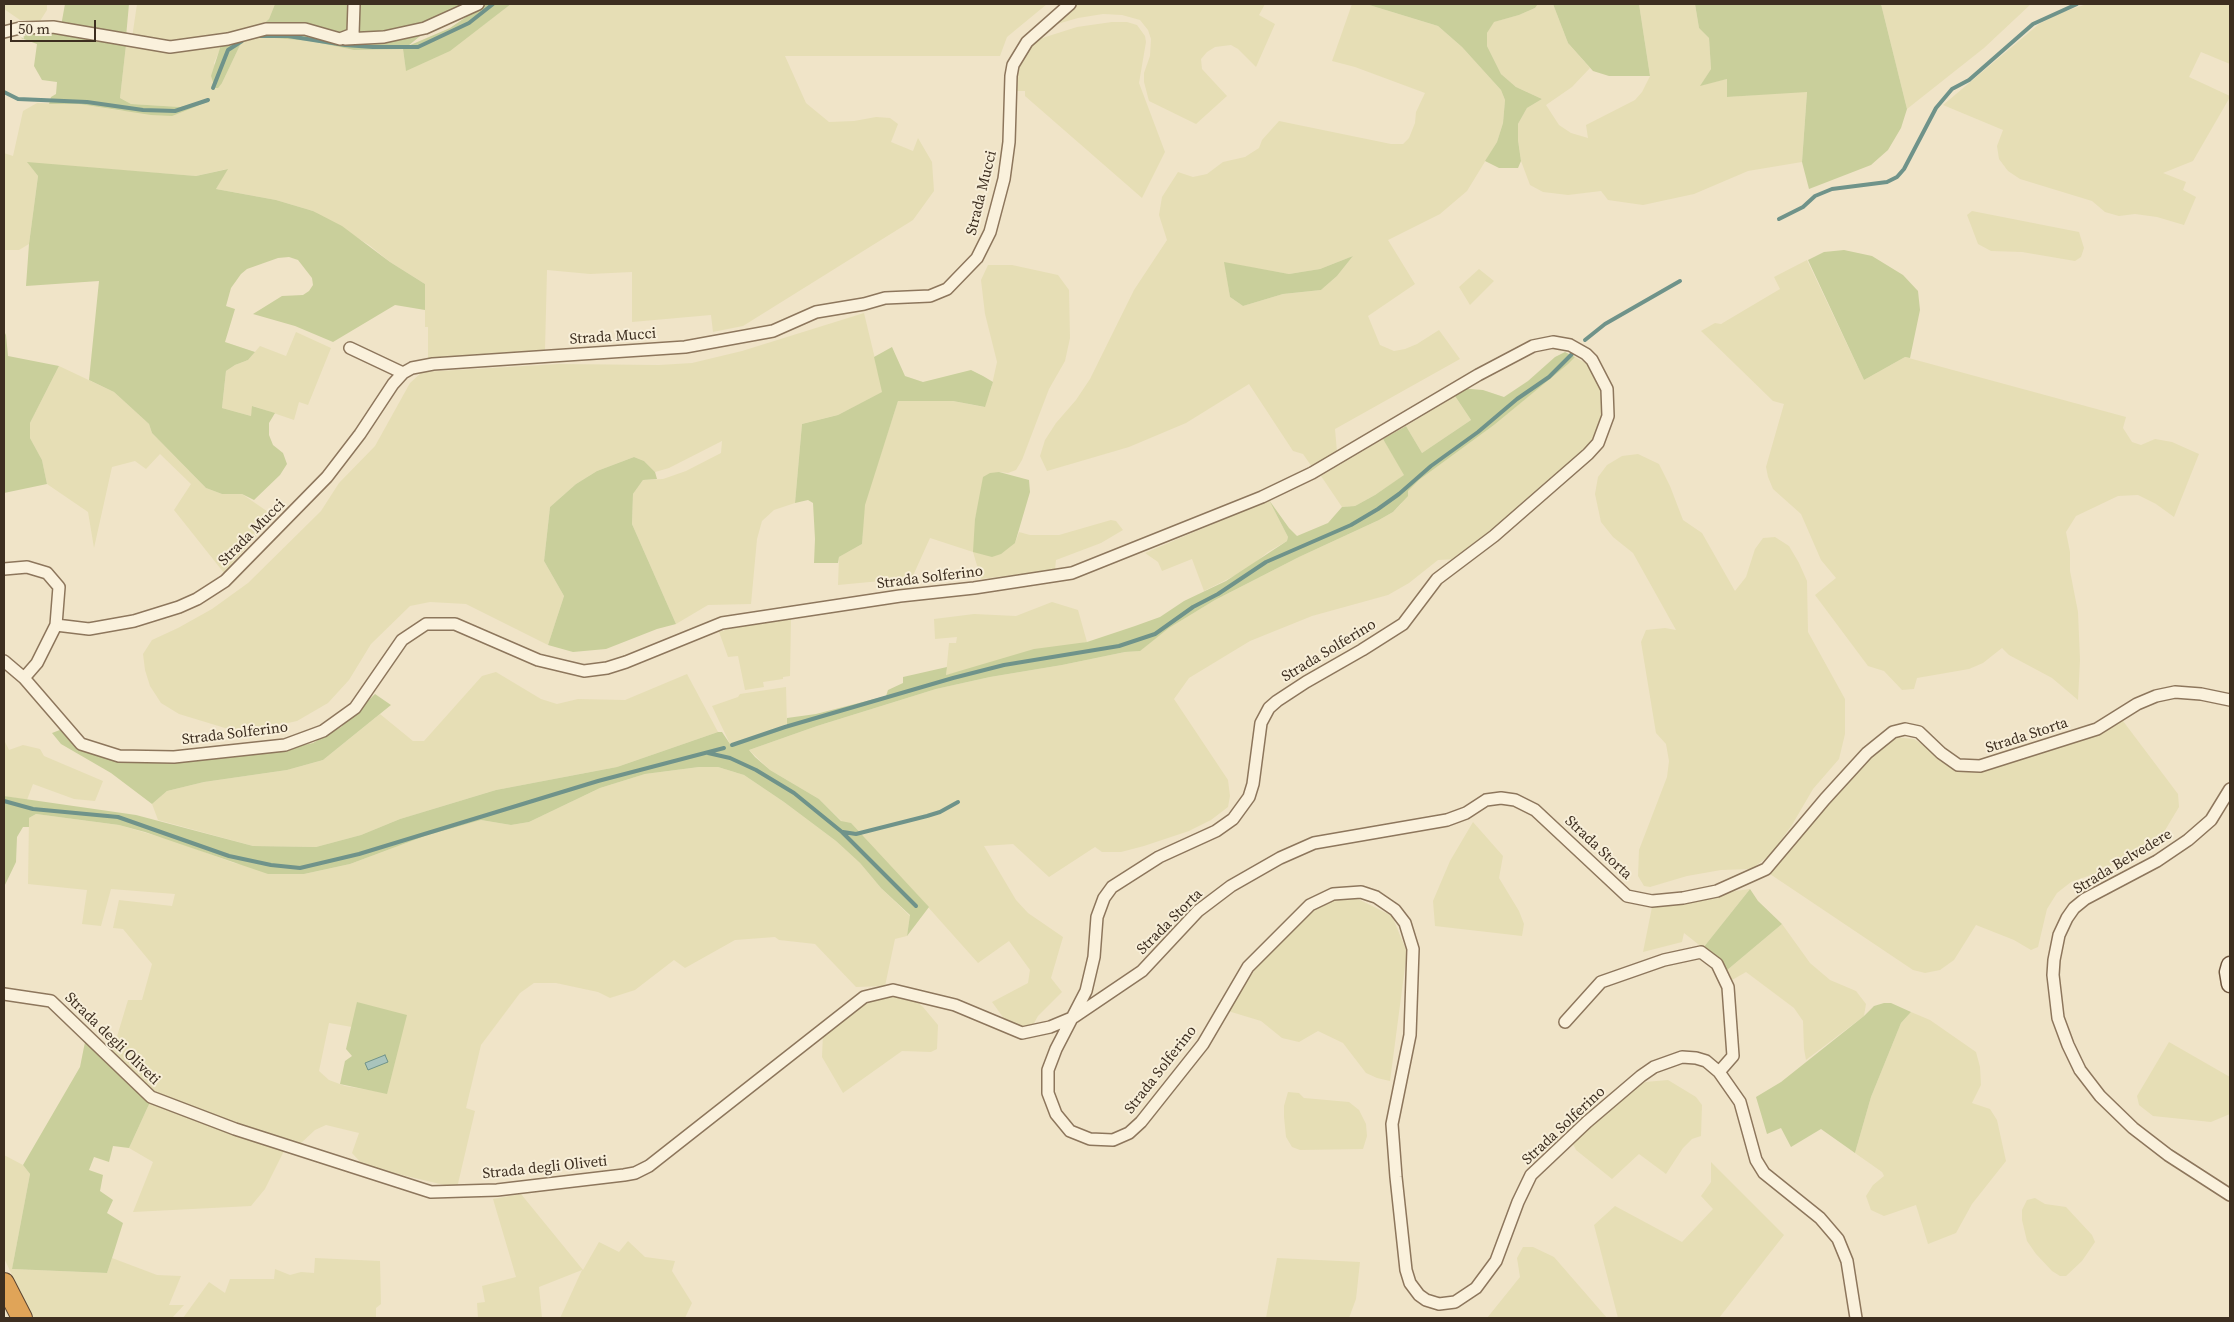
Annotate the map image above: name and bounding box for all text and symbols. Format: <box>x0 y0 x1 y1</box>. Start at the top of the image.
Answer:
scale bar <box>12 10 99 42</box>
text: 50 m <box>18 18 50 39</box>
street label: Strada Mucci <box>963 149 1001 237</box>
street label: Strada Mucci <box>569 325 657 349</box>
street label: Strada Mucci <box>215 496 289 570</box>
street label: Strada Solferino <box>876 563 984 593</box>
street label: Strada Solferino <box>1279 616 1379 686</box>
street label: Strada Storta <box>1984 714 2070 758</box>
street label: Strada Solferino <box>181 719 289 749</box>
street label: Strada Storta <box>1561 812 1635 884</box>
street label: Strada Belvedere <box>2070 825 2176 899</box>
street label: Strada Storta <box>1133 885 1207 959</box>
street label: Strada degli Oliveti <box>61 989 163 1089</box>
street label: Strada Solferino <box>1121 1022 1201 1118</box>
street label: Strada Solferino <box>1519 1083 1609 1169</box>
street label: Strada degli Oliveti <box>482 1152 608 1184</box>

